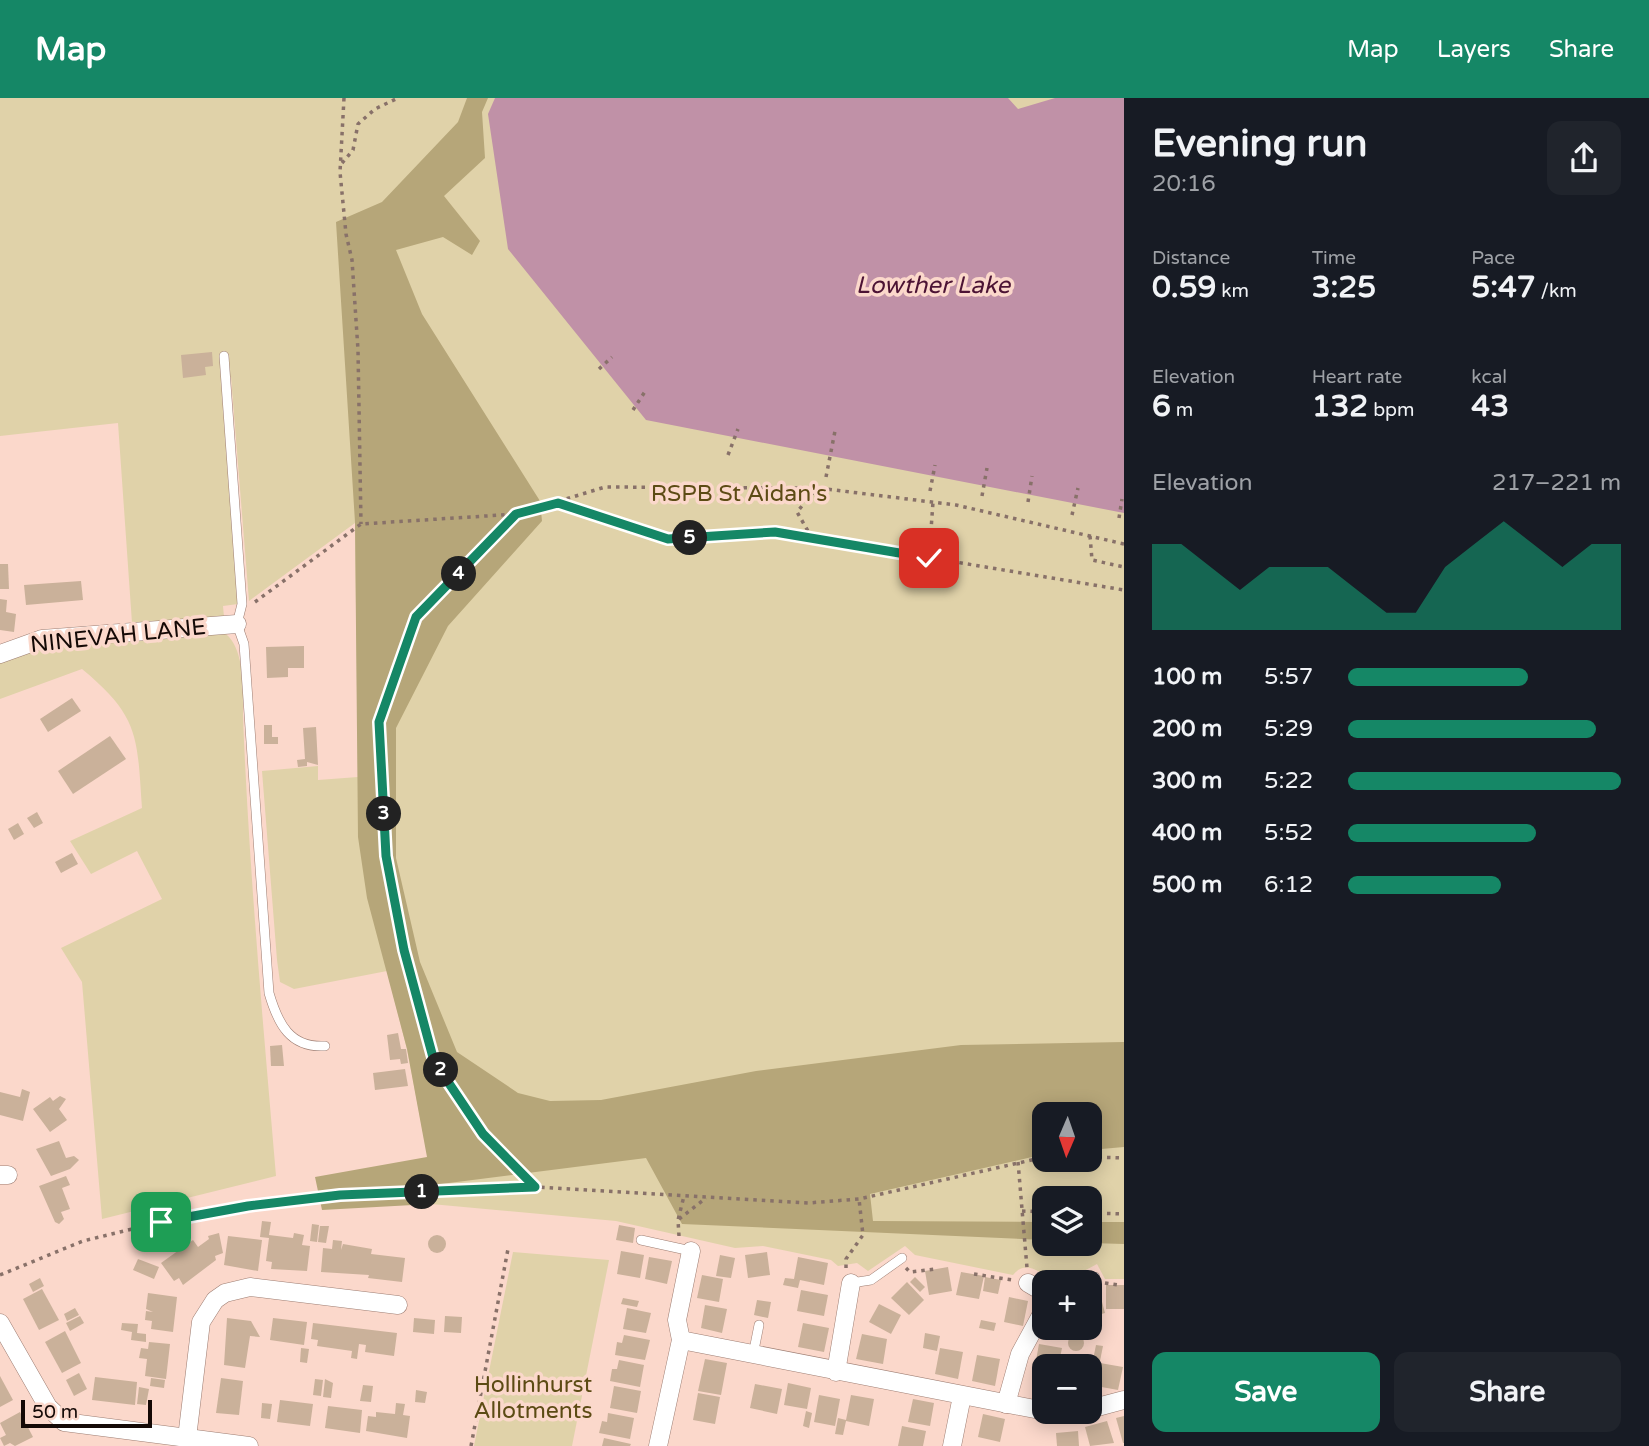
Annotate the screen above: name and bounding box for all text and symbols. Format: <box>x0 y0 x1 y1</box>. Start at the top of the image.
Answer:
text: Map <box>35 30 106 69</box>
text: Map <box>1347 35 1399 64</box>
text: Layers <box>1437 35 1511 64</box>
text: Share <box>1549 35 1614 64</box>
text: Evening run <box>1152 121 1367 167</box>
button: share <box>1547 121 1621 195</box>
text: 20:16 <box>1152 170 1216 198</box>
text: Distance <box>1152 247 1230 269</box>
text: Time <box>1312 247 1356 269</box>
text: Pace <box>1471 247 1515 269</box>
text: 0.59 <box>1152 269 1216 306</box>
text: 3:25 <box>1312 269 1376 306</box>
text: 5:47 <box>1471 269 1536 306</box>
water label: Lowther Lake <box>856 271 1012 300</box>
text: km <box>1216 280 1249 302</box>
text: /km <box>1536 280 1577 302</box>
text: Elevation <box>1152 366 1235 388</box>
text: Heart rate <box>1312 366 1402 388</box>
text: kcal <box>1471 366 1507 388</box>
text: 6 <box>1152 388 1171 425</box>
text: 132 <box>1312 388 1368 425</box>
text: 43 <box>1471 388 1509 425</box>
text: m <box>1171 399 1193 421</box>
text: bpm <box>1368 399 1415 421</box>
text: Elevation <box>1152 469 1253 497</box>
text: 217–221 m <box>1492 469 1621 497</box>
park label: RSPB St Aidan's <box>651 480 827 508</box>
pin: 5 <box>672 520 708 556</box>
text: 5 <box>684 526 695 548</box>
pin <box>899 528 959 588</box>
icon: check <box>910 539 948 577</box>
pin: 4 <box>442 556 476 592</box>
text: 4 <box>453 562 464 584</box>
street label: NINEVAH LANE <box>29 613 207 659</box>
text: 100 m <box>1152 663 1222 691</box>
text: 5:57 <box>1264 663 1313 691</box>
text: 200 m <box>1152 715 1222 743</box>
text: 5:29 <box>1264 715 1313 743</box>
text: 300 m <box>1152 767 1222 795</box>
text: 5:22 <box>1264 767 1313 795</box>
pin: 3 <box>366 796 402 832</box>
text: 3 <box>378 802 389 824</box>
text: 400 m <box>1152 819 1222 847</box>
text: 5:52 <box>1264 819 1313 847</box>
text: 500 m <box>1152 871 1222 899</box>
text: 6:12 <box>1264 871 1313 899</box>
pin: 2 <box>424 1052 458 1088</box>
text: 2 <box>435 1058 446 1080</box>
north arrow <box>1032 1102 1102 1172</box>
map controls <box>1032 1102 1102 1424</box>
pin: 1 <box>404 1174 440 1210</box>
text: 1 <box>416 1180 427 1202</box>
button: layers <box>1032 1186 1102 1256</box>
pin <box>131 1192 191 1252</box>
icon: arrive <box>142 1203 180 1241</box>
button: + <box>1032 1270 1102 1340</box>
button: Save <box>1152 1352 1380 1432</box>
button: Share <box>1394 1352 1621 1432</box>
button: − <box>1032 1354 1102 1424</box>
park label: Hollinhurst Allotments <box>474 1371 593 1425</box>
scale bar <box>21 1397 152 1429</box>
text: 50 m <box>32 1401 78 1423</box>

